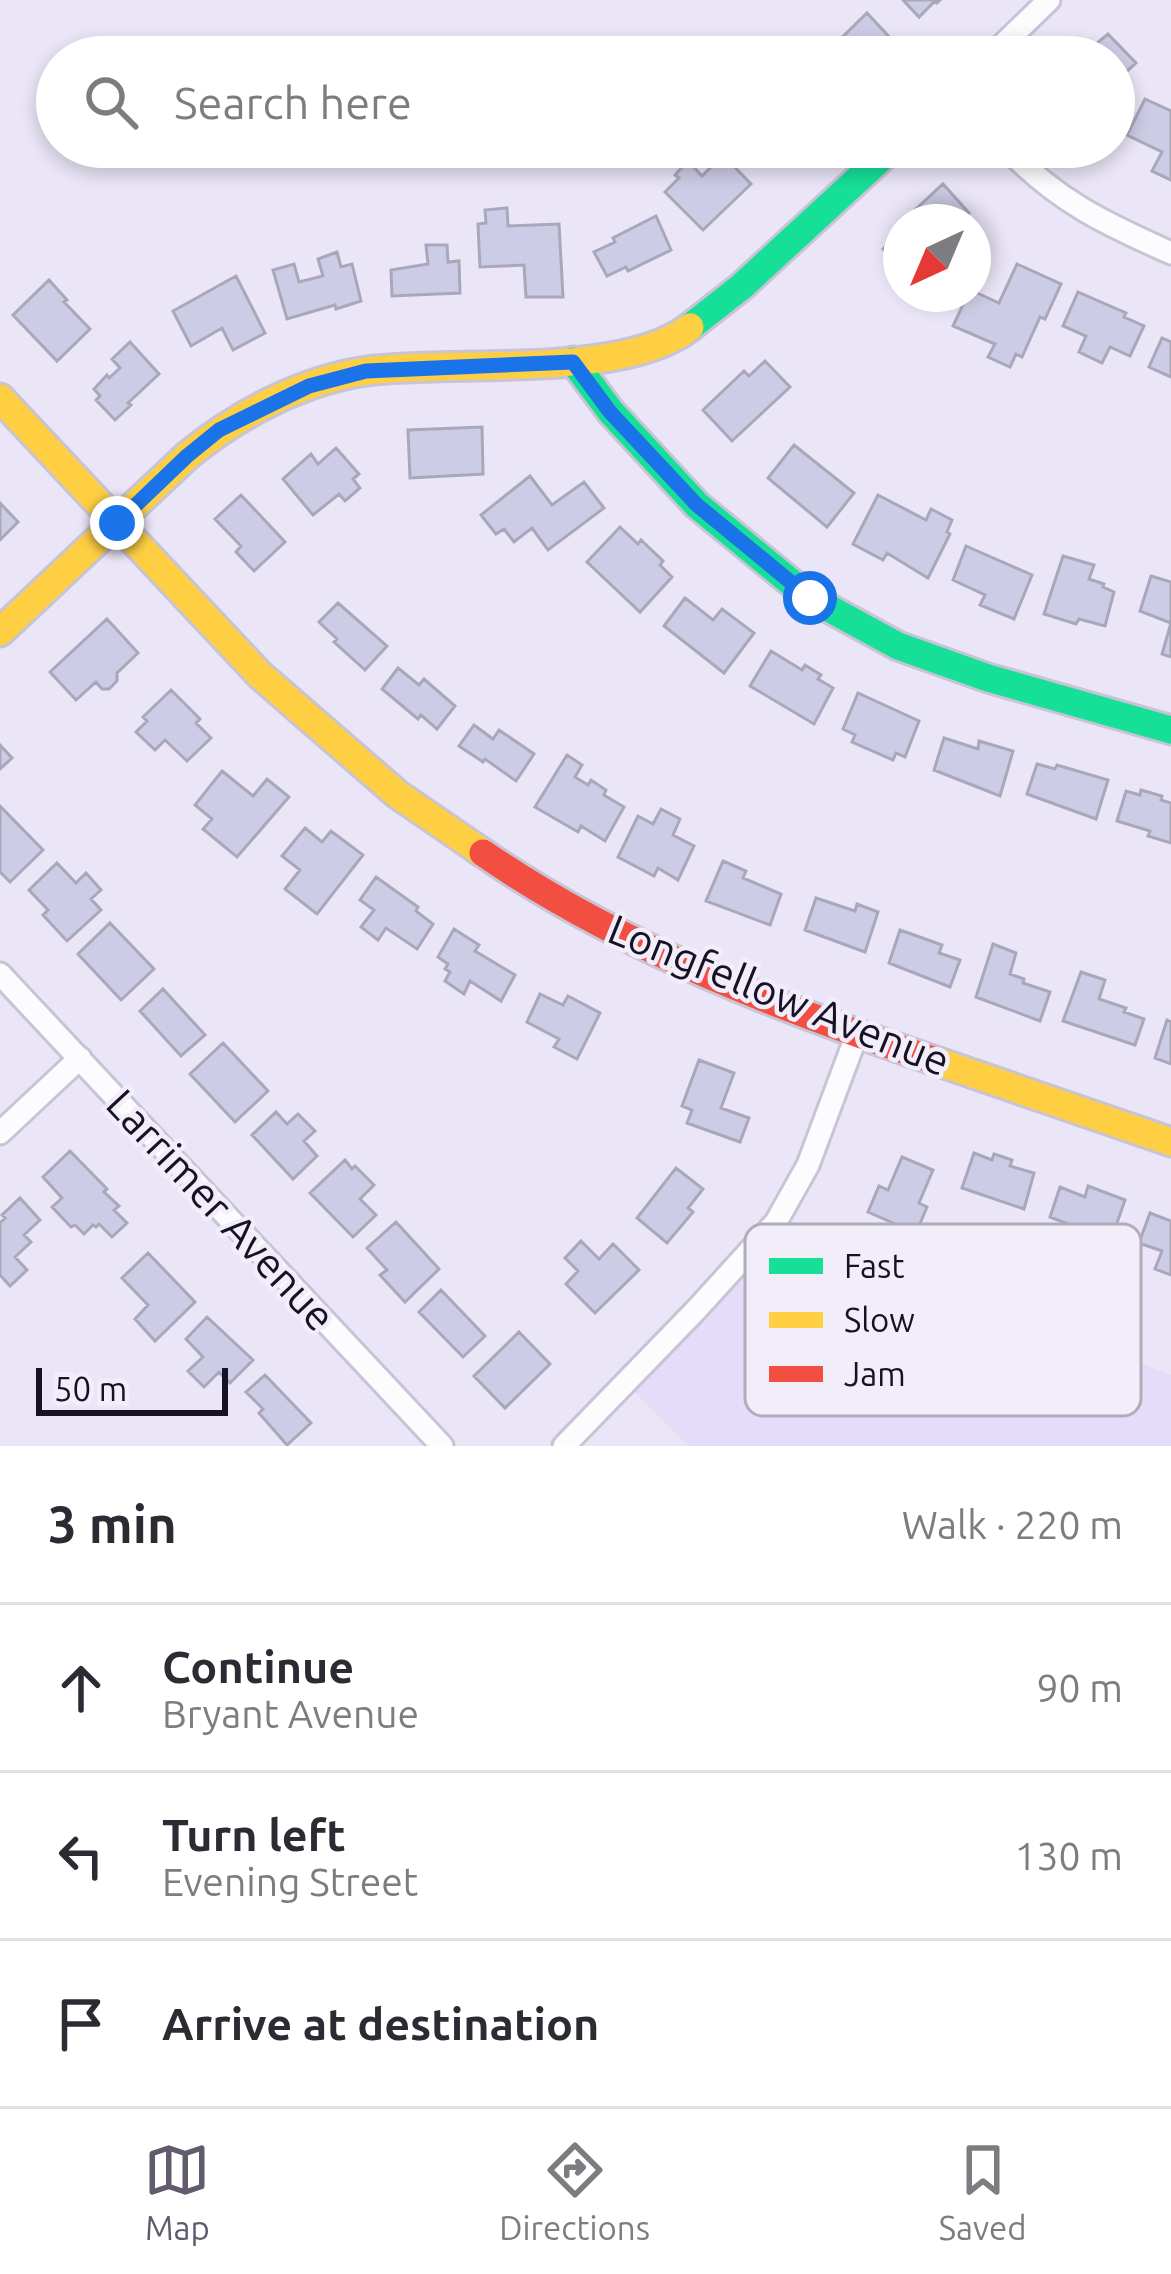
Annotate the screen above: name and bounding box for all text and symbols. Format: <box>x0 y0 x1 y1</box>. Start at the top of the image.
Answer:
search box <box>36 36 1135 168</box>
icon: search <box>78 69 144 135</box>
text: Search here <box>174 77 412 128</box>
north arrow <box>883 204 991 312</box>
route end <box>90 496 144 550</box>
route start <box>783 571 837 625</box>
street label: Longfellow Avenue <box>602 905 956 1084</box>
street label: Larrimer Avenue <box>98 1080 345 1340</box>
legend <box>745 1224 1141 1416</box>
text: Fast <box>844 1247 904 1284</box>
text: Slow <box>844 1301 915 1338</box>
text: Jam <box>844 1355 906 1392</box>
scale bar <box>36 1362 228 1415</box>
text: 50 m <box>54 1370 127 1407</box>
text: 3 min <box>48 1495 177 1553</box>
text: Walk · 220 m <box>902 1503 1123 1546</box>
text: Continue <box>162 1641 354 1692</box>
icon: ahead <box>48 1655 114 1721</box>
text: 90 m <box>1036 1666 1123 1709</box>
text: Bryant Avenue <box>162 1692 419 1735</box>
text: Turn left <box>162 1809 346 1860</box>
icon: left <box>48 1823 114 1889</box>
text: 130 m <box>1014 1834 1123 1877</box>
text: Evening Street <box>162 1860 418 1903</box>
icon: arrive <box>48 1991 114 2057</box>
text: Arrive at destination <box>162 1998 599 2049</box>
tab: Map <box>144 2137 210 2246</box>
tab: Directions <box>499 2137 650 2246</box>
tab: Saved <box>939 2137 1027 2246</box>

